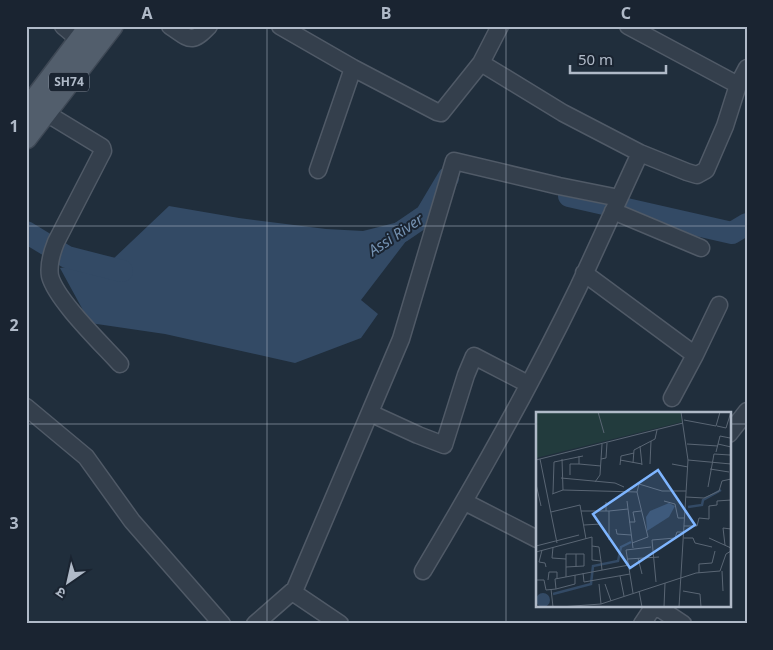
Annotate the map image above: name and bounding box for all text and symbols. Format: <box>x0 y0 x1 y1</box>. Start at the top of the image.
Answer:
text: A <box>141 2 153 24</box>
text: B <box>381 2 391 24</box>
text: C <box>621 2 631 24</box>
scale bar <box>570 42 667 74</box>
text: 50 m <box>578 49 613 69</box>
road number: SH74 <box>49 72 89 91</box>
text: 1 <box>9 115 19 137</box>
water label: Assi River <box>363 208 428 260</box>
text: 2 <box>9 314 19 336</box>
inset map <box>536 412 730 608</box>
text: 3 <box>9 512 19 534</box>
north arrow <box>42 558 92 608</box>
text: उ <box>51 583 69 603</box>

